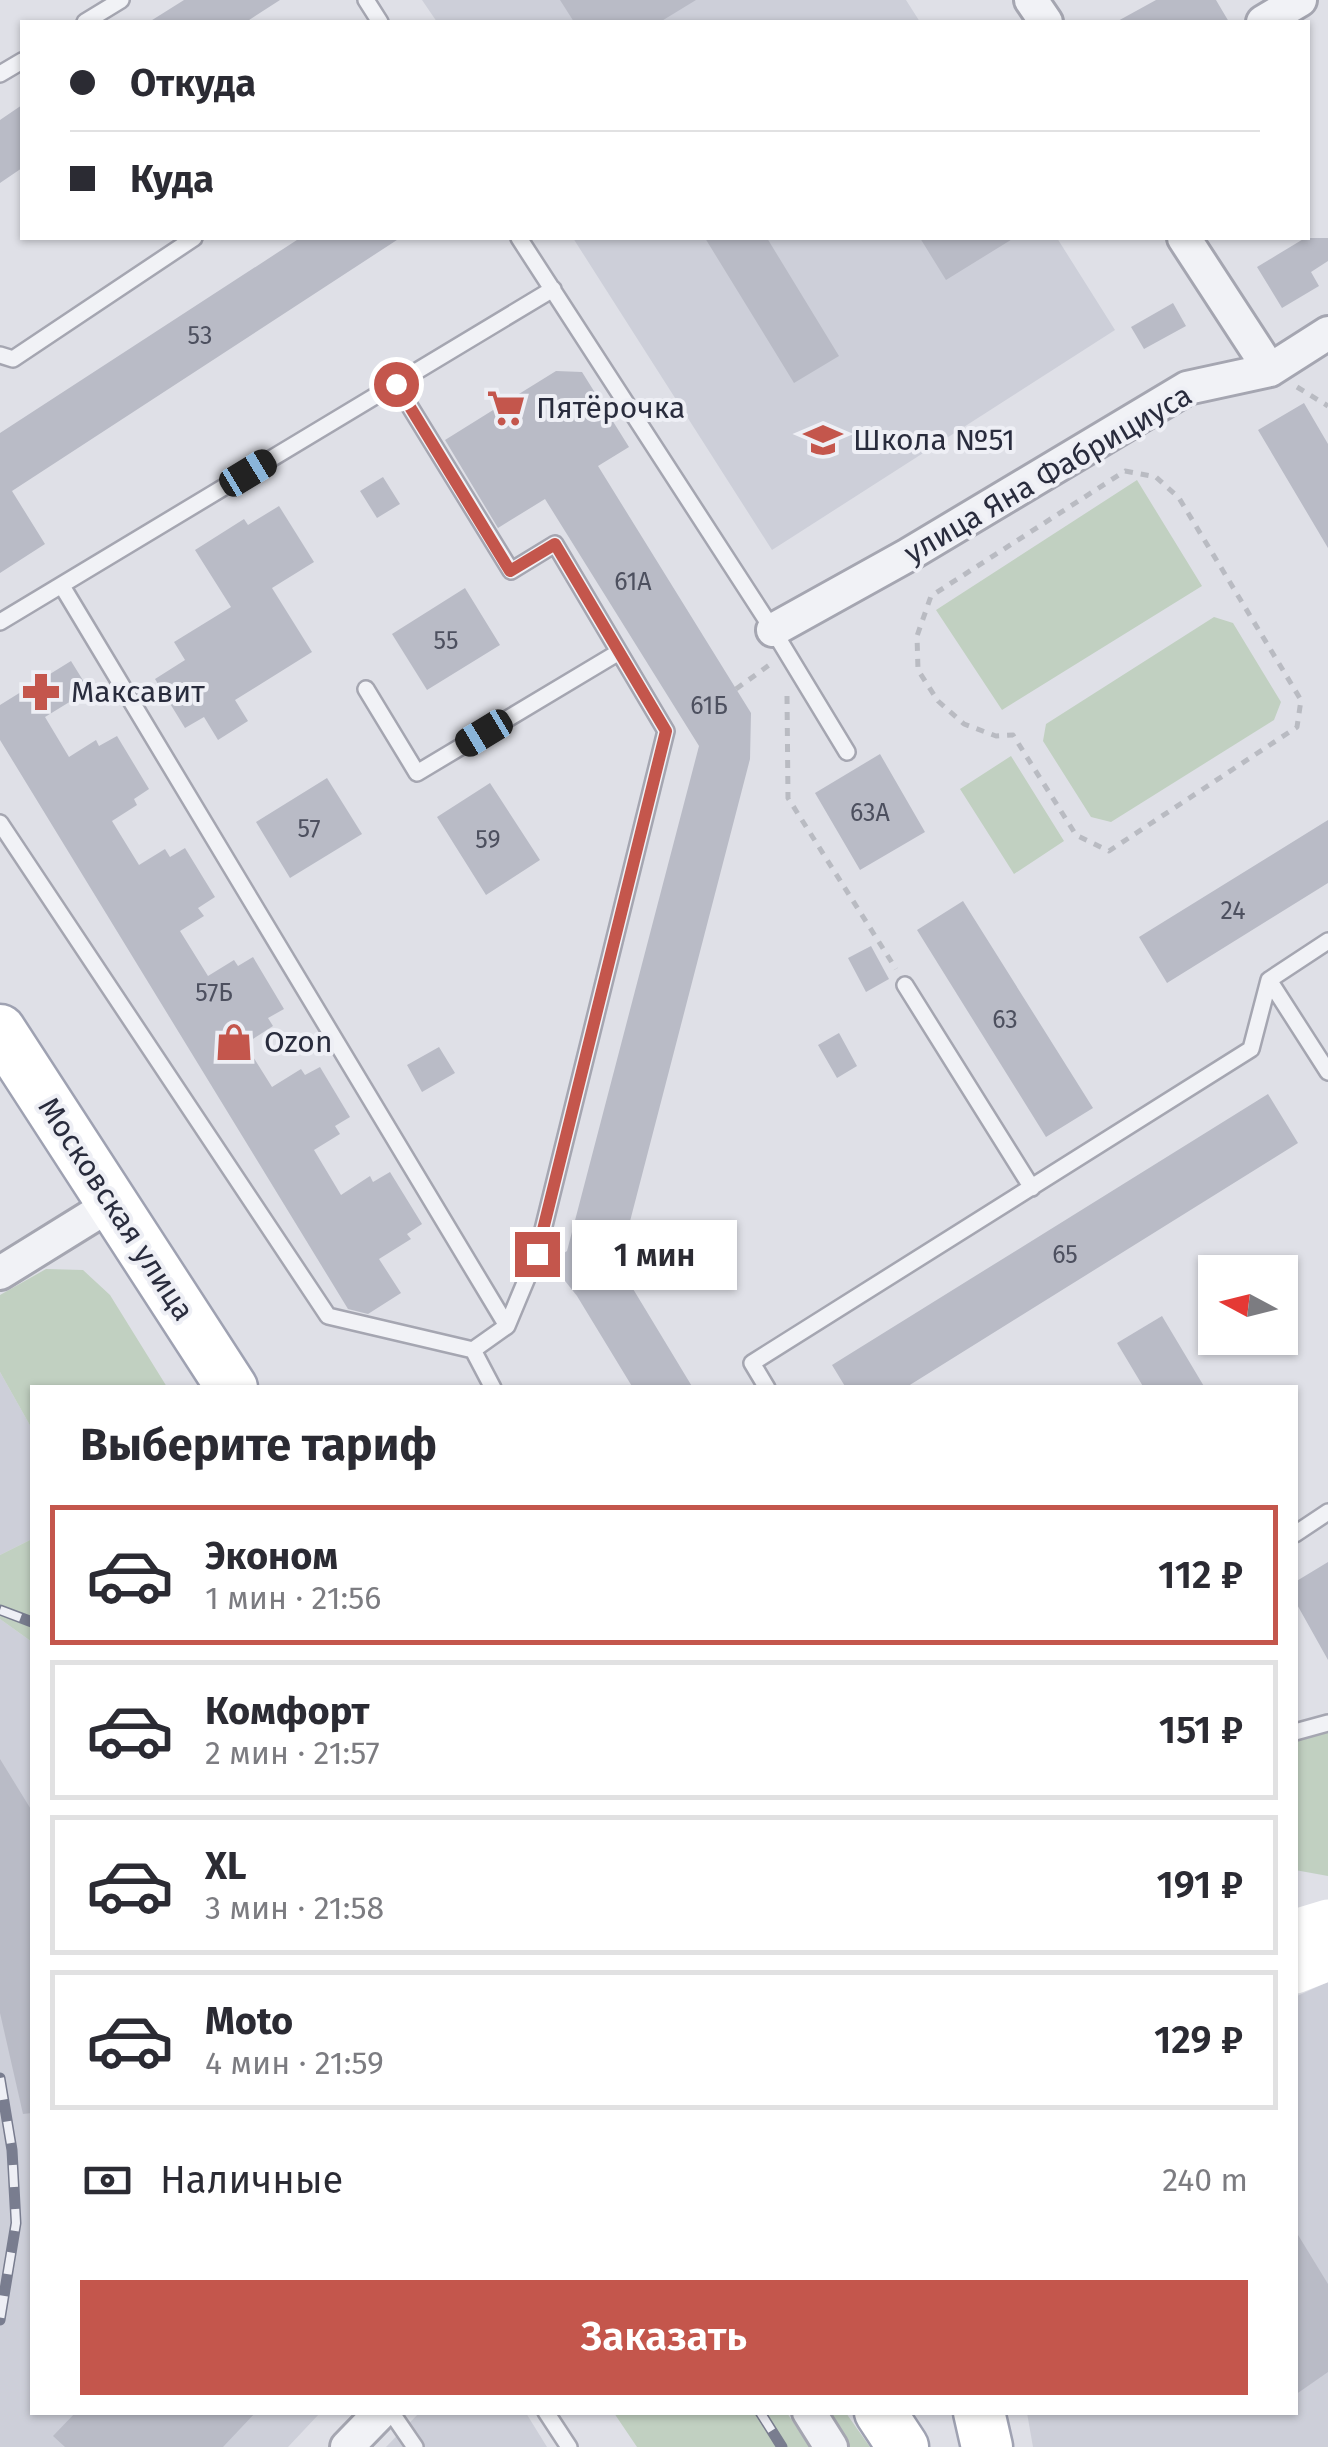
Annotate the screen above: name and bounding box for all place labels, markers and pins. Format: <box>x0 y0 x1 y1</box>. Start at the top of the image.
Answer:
supermarket icon: Пятёрочка <box>485 387 527 429</box>
place label: Пятёрочка <box>536 390 685 426</box>
school or university icon: Школа №51 <box>802 419 844 461</box>
place label: Школа №51 <box>853 422 1015 458</box>
pharmacy icon: Максавит <box>20 671 62 713</box>
place label: Максавит <box>71 674 205 710</box>
shop icon: Ozon <box>213 1021 255 1063</box>
place label: Ozon <box>264 1024 332 1060</box>

